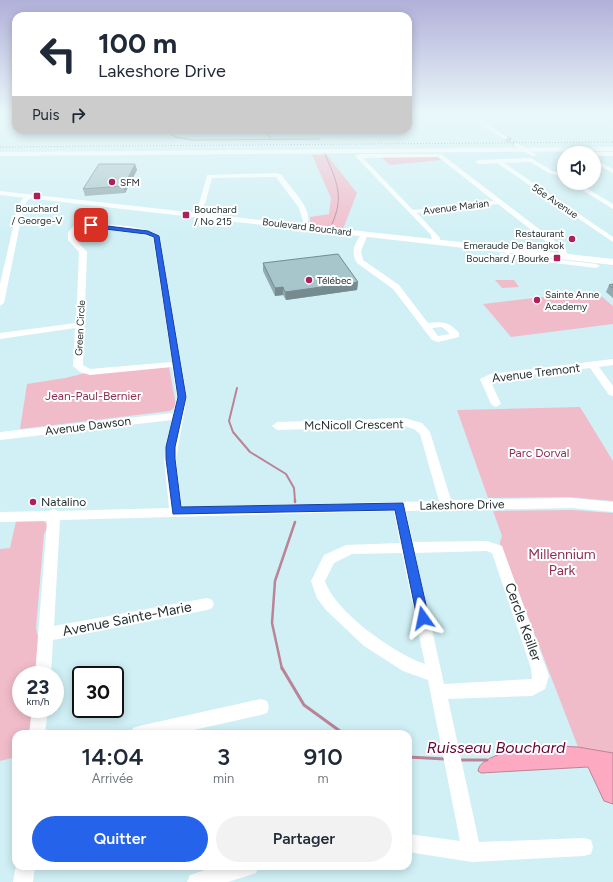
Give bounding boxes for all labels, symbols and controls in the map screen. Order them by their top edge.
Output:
text: 100 m [98,26,177,60]
icon: left [32,28,84,80]
text: Lakeshore Drive [98,60,226,82]
icon: right [67,104,89,126]
text: Puis [32,106,59,124]
map controls [557,146,601,190]
button: sound [557,146,601,190]
place label: SFM [120,176,140,189]
marker: SFM [107,177,117,187]
street label: 56e Avenue [529,181,581,222]
marker: Bouchard / George-V [32,191,42,201]
street label: Avenue Marian [422,196,490,217]
place label: Bouchard / George-V [11,202,63,227]
place label: Bouchard / No 215 [194,203,237,228]
pin [74,208,108,242]
marker: Bouchard / No 215 [181,210,191,220]
icon: arrive [80,214,102,236]
street label: Boulevard Bouchard [262,215,352,239]
place label: Restaurant Emeraude De Bangkok [463,227,564,252]
marker: Restaurant Emeraude De Bangkok [567,234,577,244]
place label: Bouchard / Bourke [466,252,550,265]
marker: Bouchard / Bourke [552,253,562,263]
place label: Télébec [317,274,352,287]
marker: Télébec [304,275,314,285]
place label: Sainte Anne Academy [545,288,600,313]
marker: Sainte Anne Academy [532,295,542,305]
street label: Green Circle [72,299,88,356]
street label: Avenue Tremont [491,361,581,385]
park label: Jean-Paul-Bernier [45,389,141,403]
street label: Avenue Dawson [44,414,132,438]
street label: McNicoll Crescent [304,417,404,433]
park label: Parc Dorval [509,446,569,460]
place label: Natalino [41,495,86,509]
marker: Natalino [28,497,38,507]
street label: Lakeshore Drive [419,497,505,513]
park label: Millennium Park [528,546,596,579]
street label: Cercle Keiller [501,581,545,664]
position arrow [402,597,444,639]
street label: Avenue Sainte-Marie [61,598,193,640]
speed limit sign: 30 [72,666,124,718]
text: 23 [27,675,49,699]
text: km/h [27,695,49,708]
water label: Ruisseau Bouchard [427,738,566,757]
text: 14:04 [81,742,144,771]
text: 3 [217,742,230,771]
text: 910 [303,742,343,771]
text: Arrivée [92,771,133,786]
text: min [213,771,234,786]
text: m [318,771,329,786]
button: Quitter [32,816,208,862]
button: Partager [216,816,392,862]

